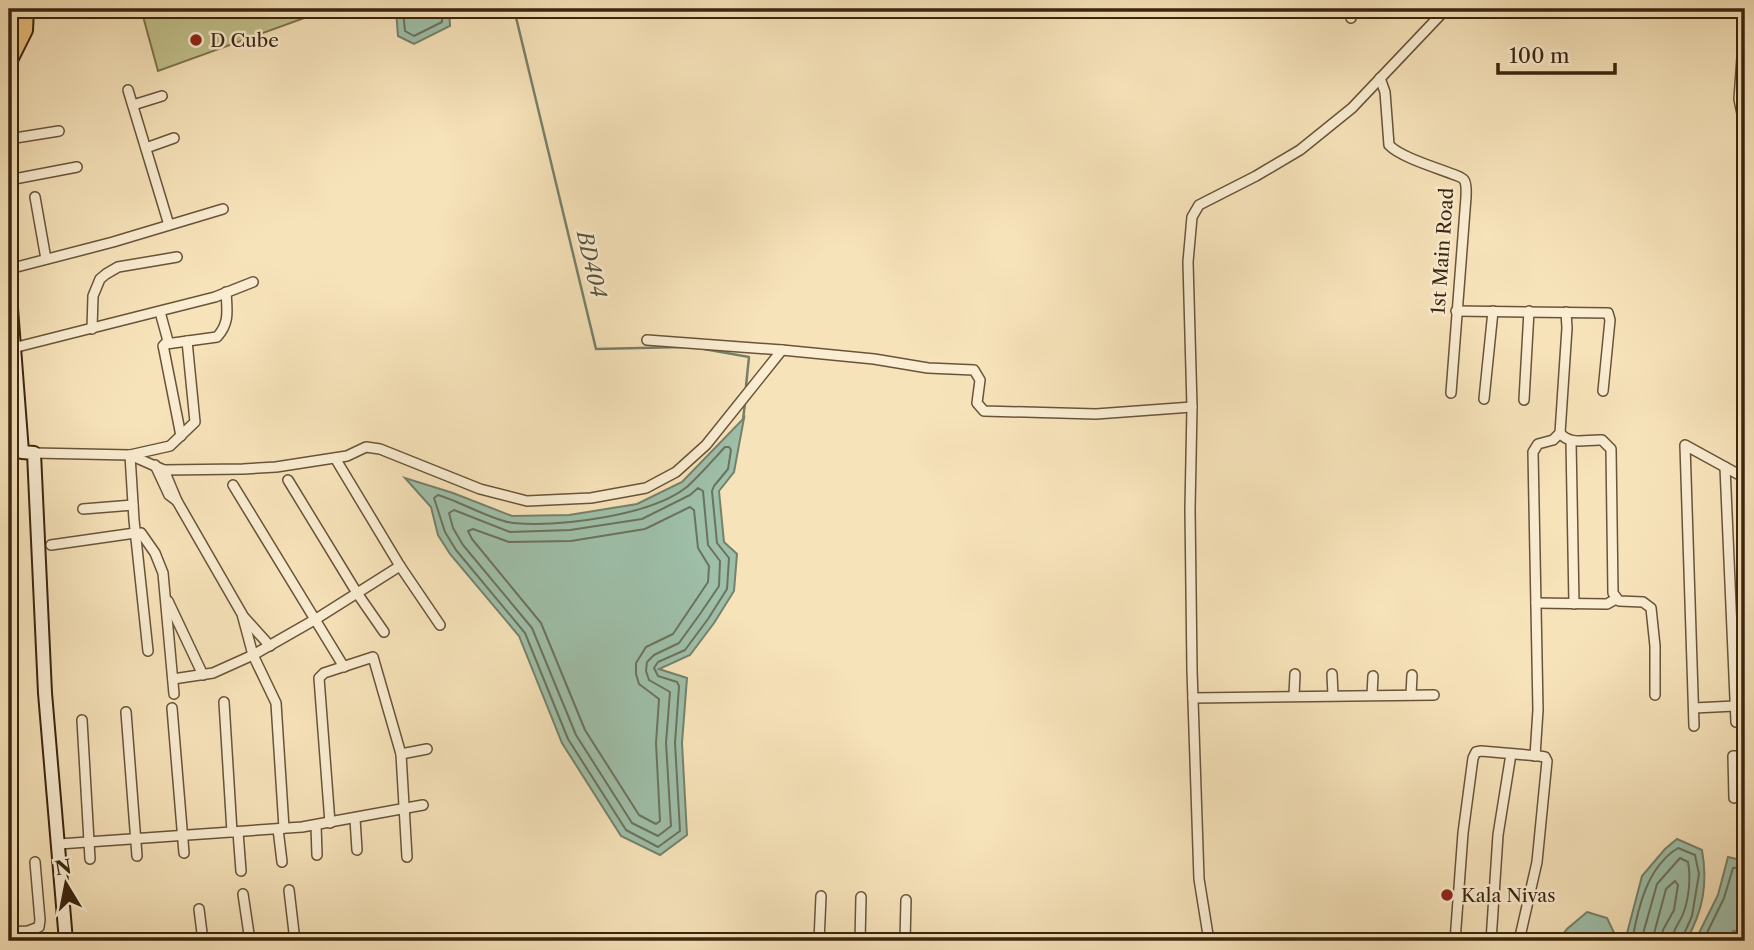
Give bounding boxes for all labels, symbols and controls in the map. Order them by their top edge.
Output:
place label: D Cube [210,29,279,52]
marker: D Cube [188,32,204,48]
scale bar [1498,32,1616,76]
text: 100 m [1509,43,1570,68]
street label: 1st Main Road [1427,187,1458,315]
water label: BD404 [571,226,612,301]
north arrow [32,848,102,918]
text: N [53,855,73,881]
place label: Kala Nivas [1461,884,1555,907]
marker: Kala Nivas [1439,887,1455,903]

